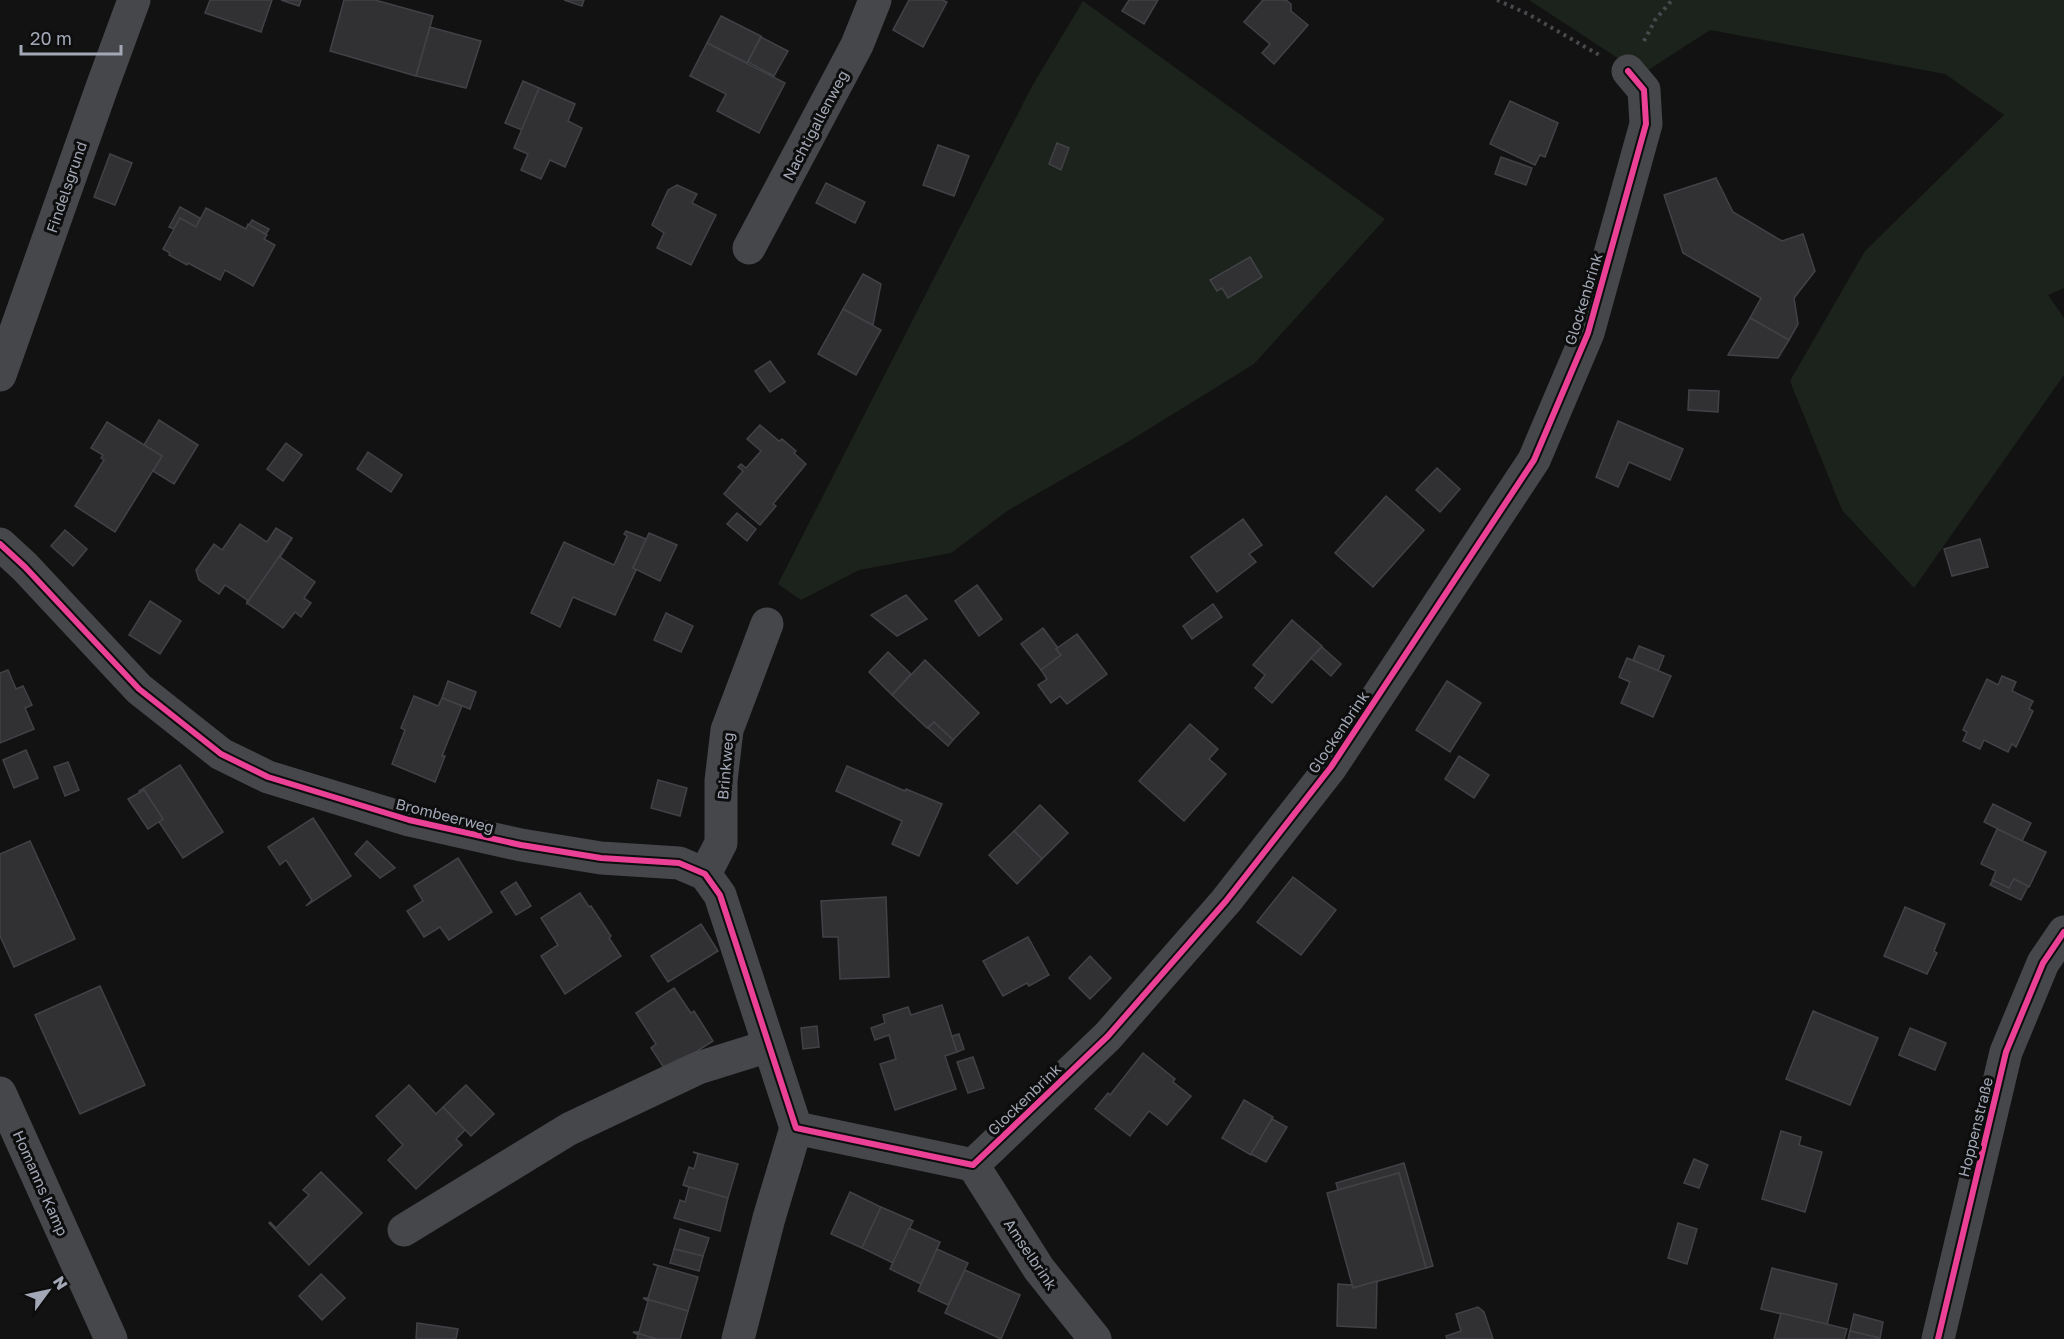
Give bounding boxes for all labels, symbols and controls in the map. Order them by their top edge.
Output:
scale bar [21,18,122,56]
text: 20 m [30,27,72,49]
street label: Nachtigallenweg [778,67,852,183]
street label: Findelsgrund [42,139,90,235]
street label: Glockenbrink [1560,250,1606,347]
street label: Glockenbrink [1304,687,1372,777]
street label: Brinkweg [713,731,737,801]
street label: Brombeerweg [394,794,496,836]
street label: Glockenbrink [983,1059,1065,1139]
street label: Hoppenstraße [1954,1075,1996,1179]
street label: Homanns Kamp [10,1128,72,1238]
street label: Amselbrink [1001,1215,1062,1293]
north arrow [18,1261,78,1321]
text: N [49,1272,72,1293]

